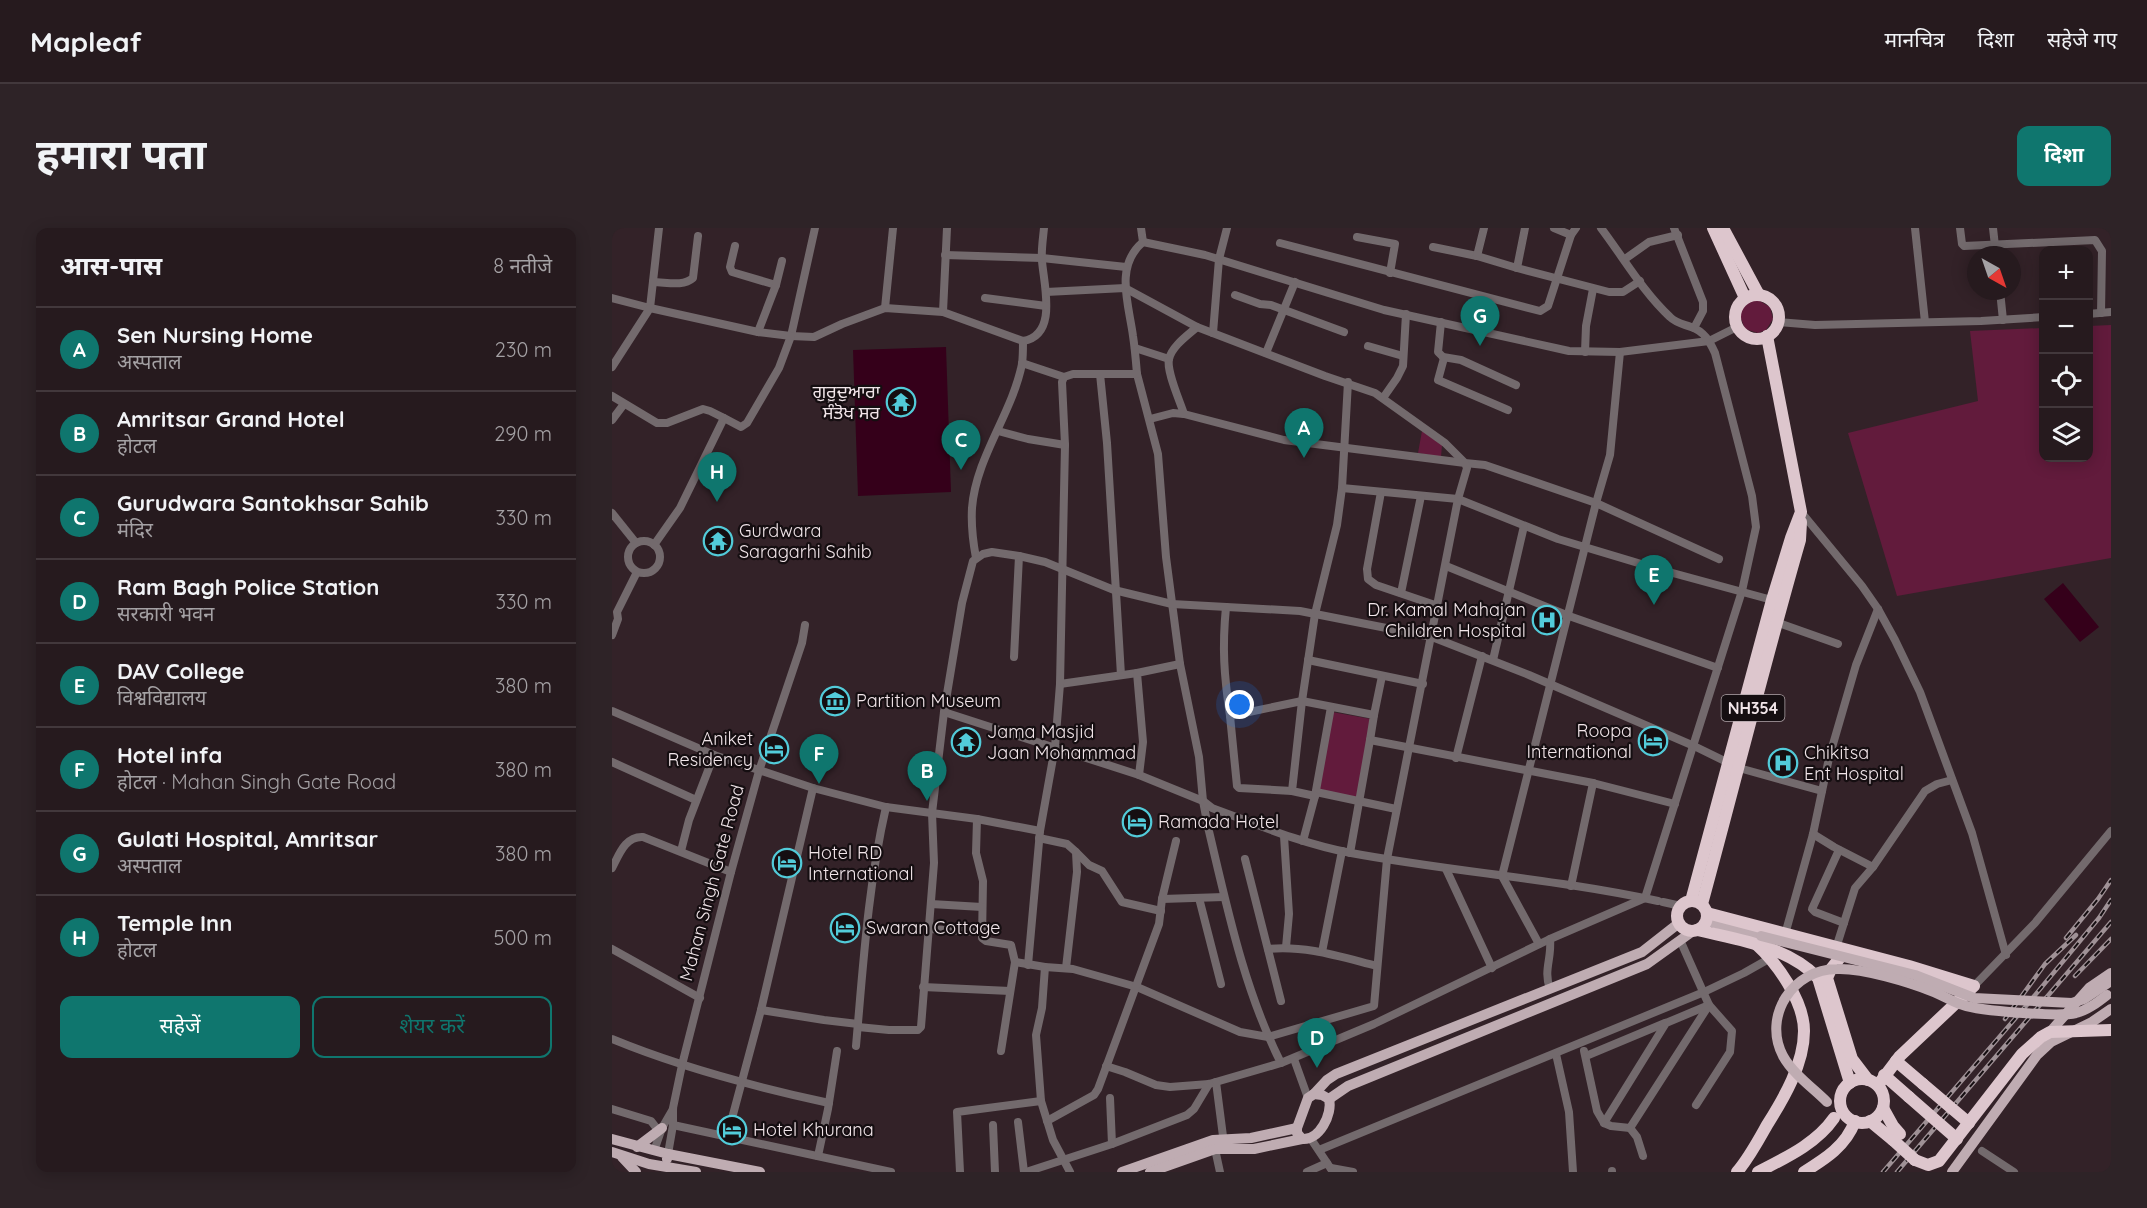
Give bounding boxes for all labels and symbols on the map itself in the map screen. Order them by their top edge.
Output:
north arrow [1967,246,2021,300]
pin: G [1460,296,1500,346]
place label: ਗੁਰੂਦੁਆਰਾ ਸੰਤੋਖ ਸਰ [812,380,881,424]
temple icon: ਗੁਰੂਦੁਆਰਾ ਸੰਤੋਖ ਸਰ [885,386,917,418]
pin: A [1284,408,1324,458]
pin: C [942,420,980,470]
pin: H [698,452,736,502]
place label: Gurdwara Saragarhi Sahib [739,519,872,563]
temple icon: Gurdwara Saragarhi Sahib [702,525,734,557]
pin: E [1634,556,1674,605]
place label: Dr. Kamal Mahajan Children Hospital [1367,598,1526,642]
hospital icon: Dr. Kamal Mahajan Children Hospital [1531,604,1563,636]
museum icon: Partition Museum [819,685,851,717]
place label: Partition Museum [856,689,1001,712]
your location [1225,690,1254,719]
road number: NH354 [1722,695,1784,721]
place label: Roopa International [1526,719,1632,763]
place label: Jama Masjid Jaan Mohammad [987,720,1136,764]
hotel icon: Roopa International [1637,725,1669,757]
temple icon: Jama Masjid Jaan Mohammad [950,726,982,758]
place label: Aniket Residency [668,727,753,771]
hotel icon: Aniket Residency [758,733,790,765]
pin: F [800,734,838,784]
place label: Chikitsa Ent Hospital [1804,741,1904,785]
hospital icon: Chikitsa Ent Hospital [1767,747,1799,779]
pin: B [908,752,946,801]
street label: Mahan Singh Gate Road [674,782,749,984]
hotel icon: Ramada Hotel [1121,806,1153,838]
place label: Ramada Hotel [1158,810,1279,833]
place label: Hotel RD International [808,841,914,885]
hotel icon: Hotel RD International [771,847,803,879]
hotel icon: Swaran Cottage [829,912,861,944]
place label: Swaran Cottage [866,916,1000,939]
pin: D [1298,1018,1336,1068]
hotel icon: Hotel Khurana [716,1114,748,1146]
place label: Hotel Khurana [753,1118,874,1141]

